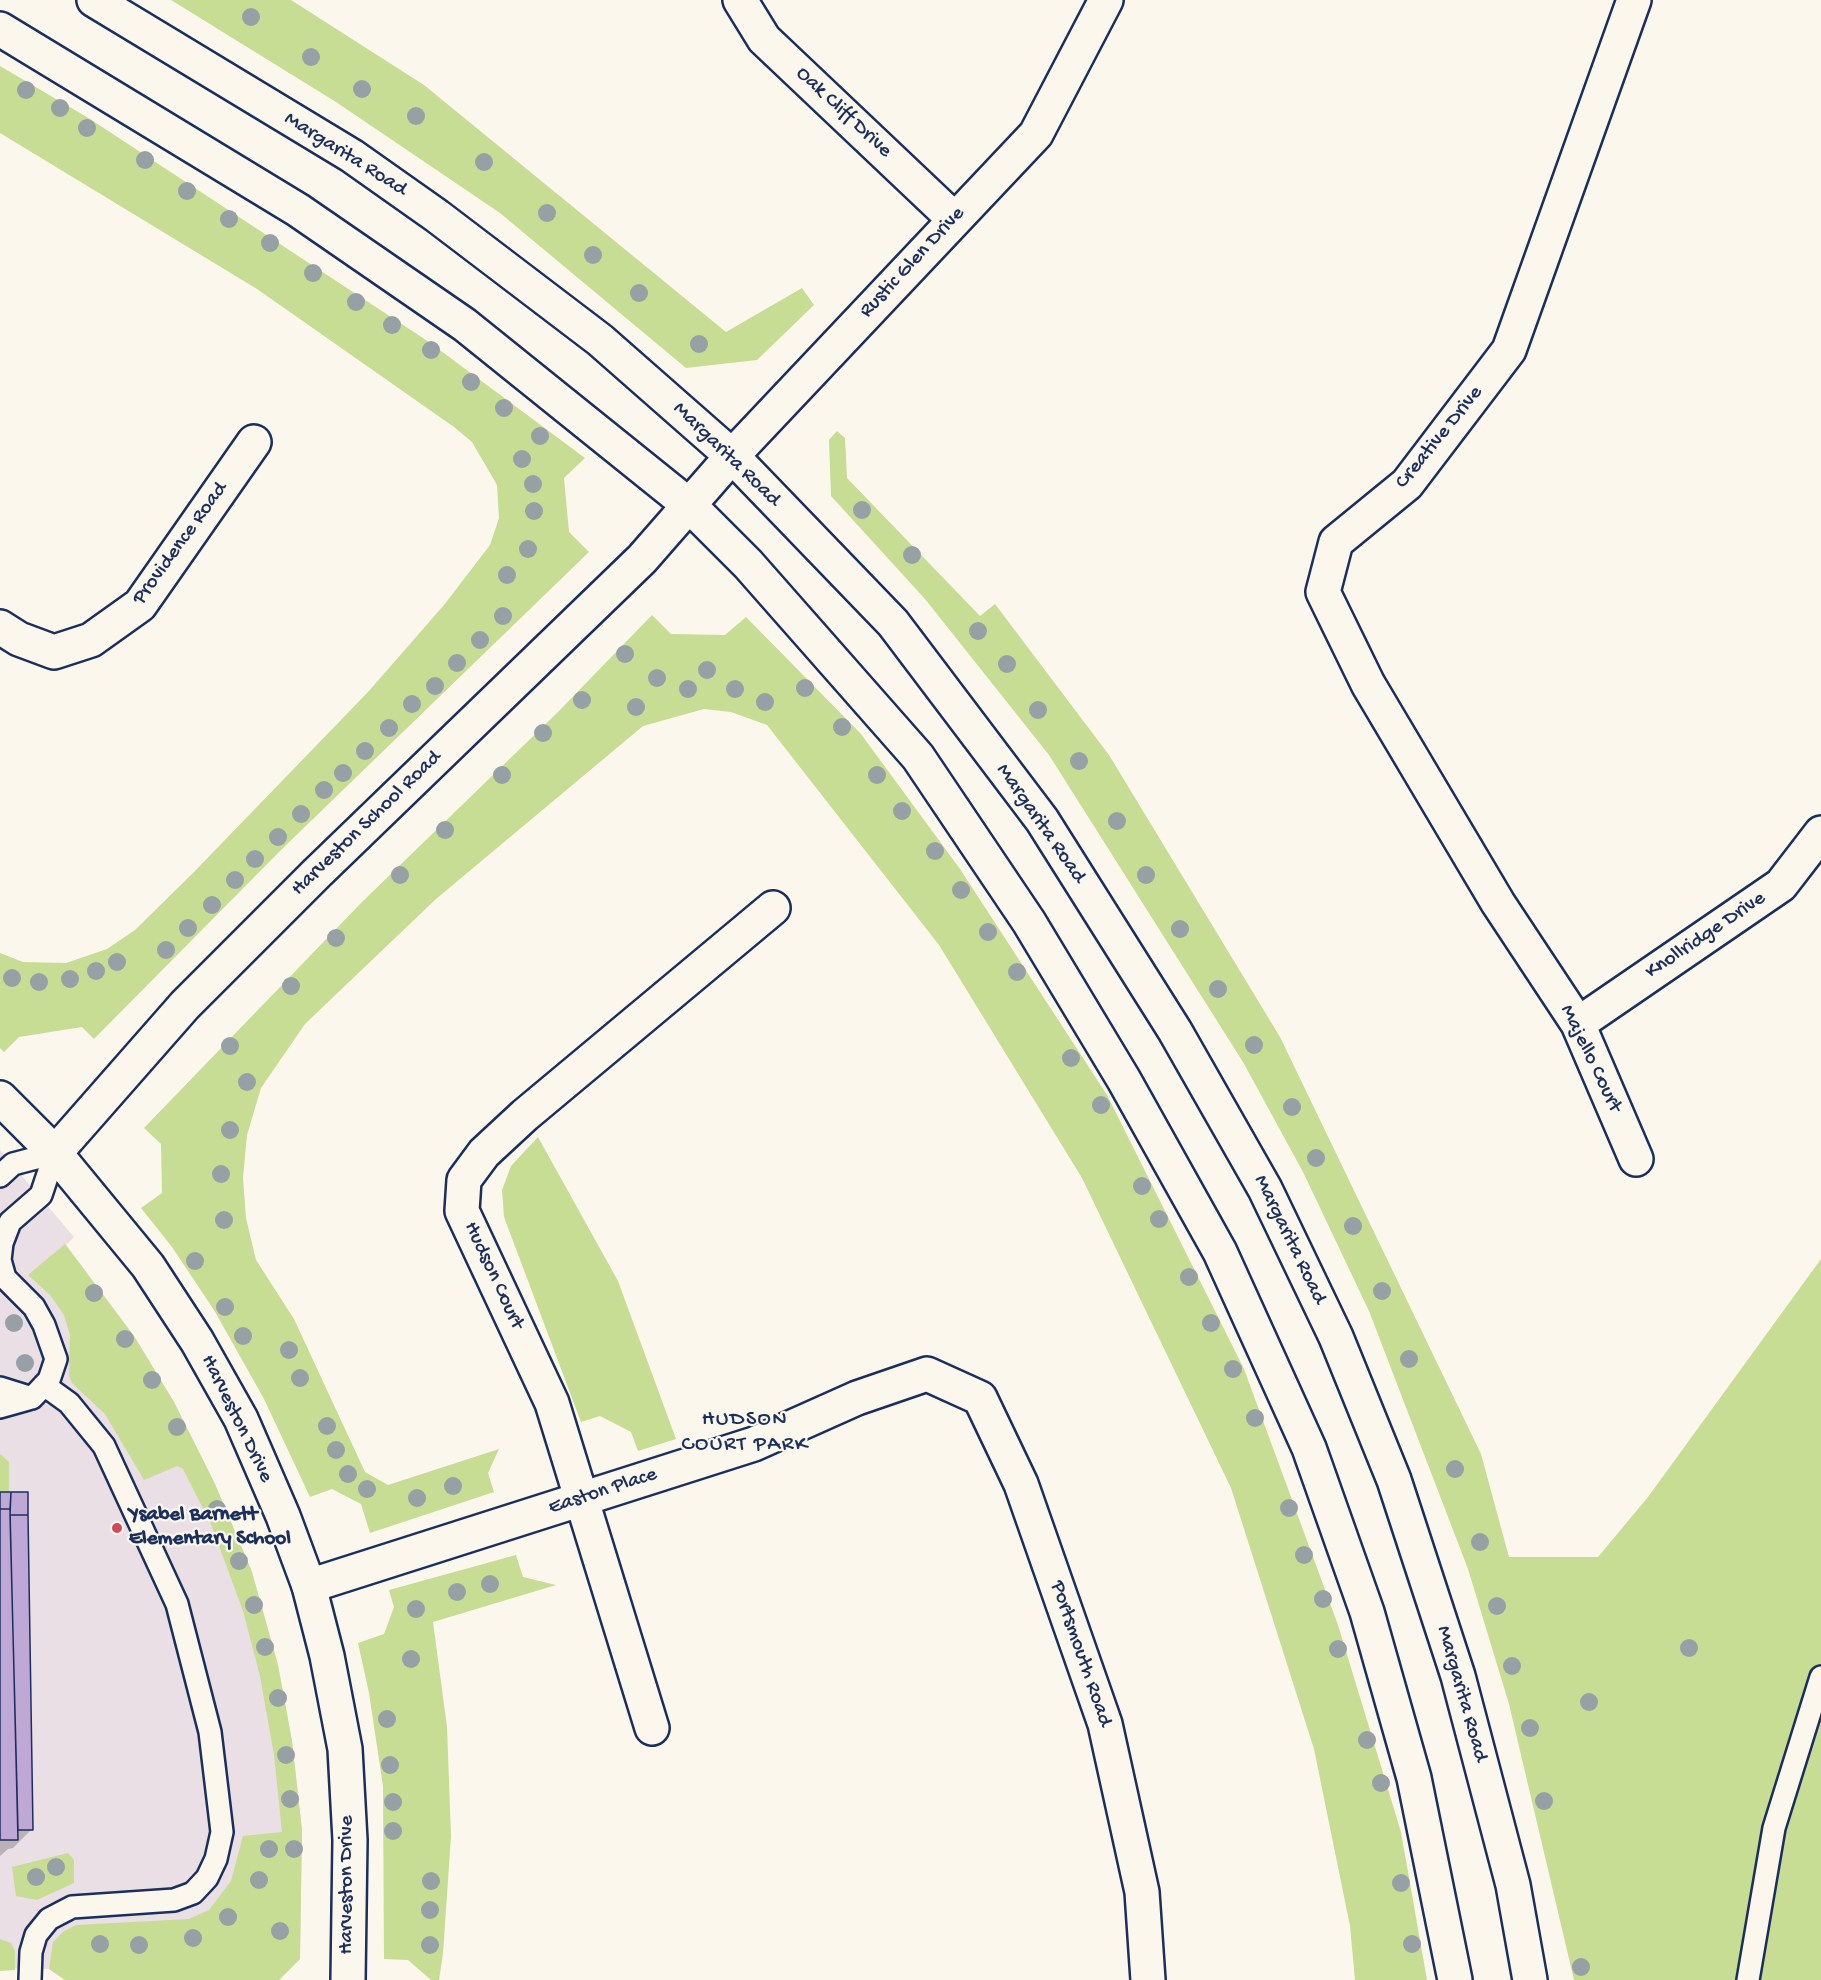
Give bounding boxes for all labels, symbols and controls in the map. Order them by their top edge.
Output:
street label: Oak Cliff Drive [790,62,896,164]
street label: Margarita Road [279,107,411,203]
street label: Rustic Glen Drive [855,202,971,324]
street label: Creative Drive [1391,381,1489,495]
street label: Margarita Road [667,397,785,513]
street label: Providence Road [128,478,234,610]
street label: Harveston School Road [287,746,447,902]
street label: Margarita Road [989,759,1091,889]
street label: Knollridge Drive [1641,887,1771,985]
street label: Majello Court [1553,1001,1627,1117]
street label: Margarita Road [1247,1171,1331,1309]
street label: Hudson Court [457,1218,529,1334]
street label: Harveston Drive [194,1351,278,1487]
district label: HUDSON COURT PARK [682,1408,808,1460]
street label: Easton Place [545,1463,661,1521]
place label: Ysabel Barnett Elementary School [129,1503,291,1553]
marker: Ysabel Barnett Elementary School [110,1521,124,1535]
street label: Portsmouth Road [1043,1578,1117,1730]
street label: Margarita Road [1430,1623,1492,1765]
street label: Harveston Drive [335,1815,361,1955]

